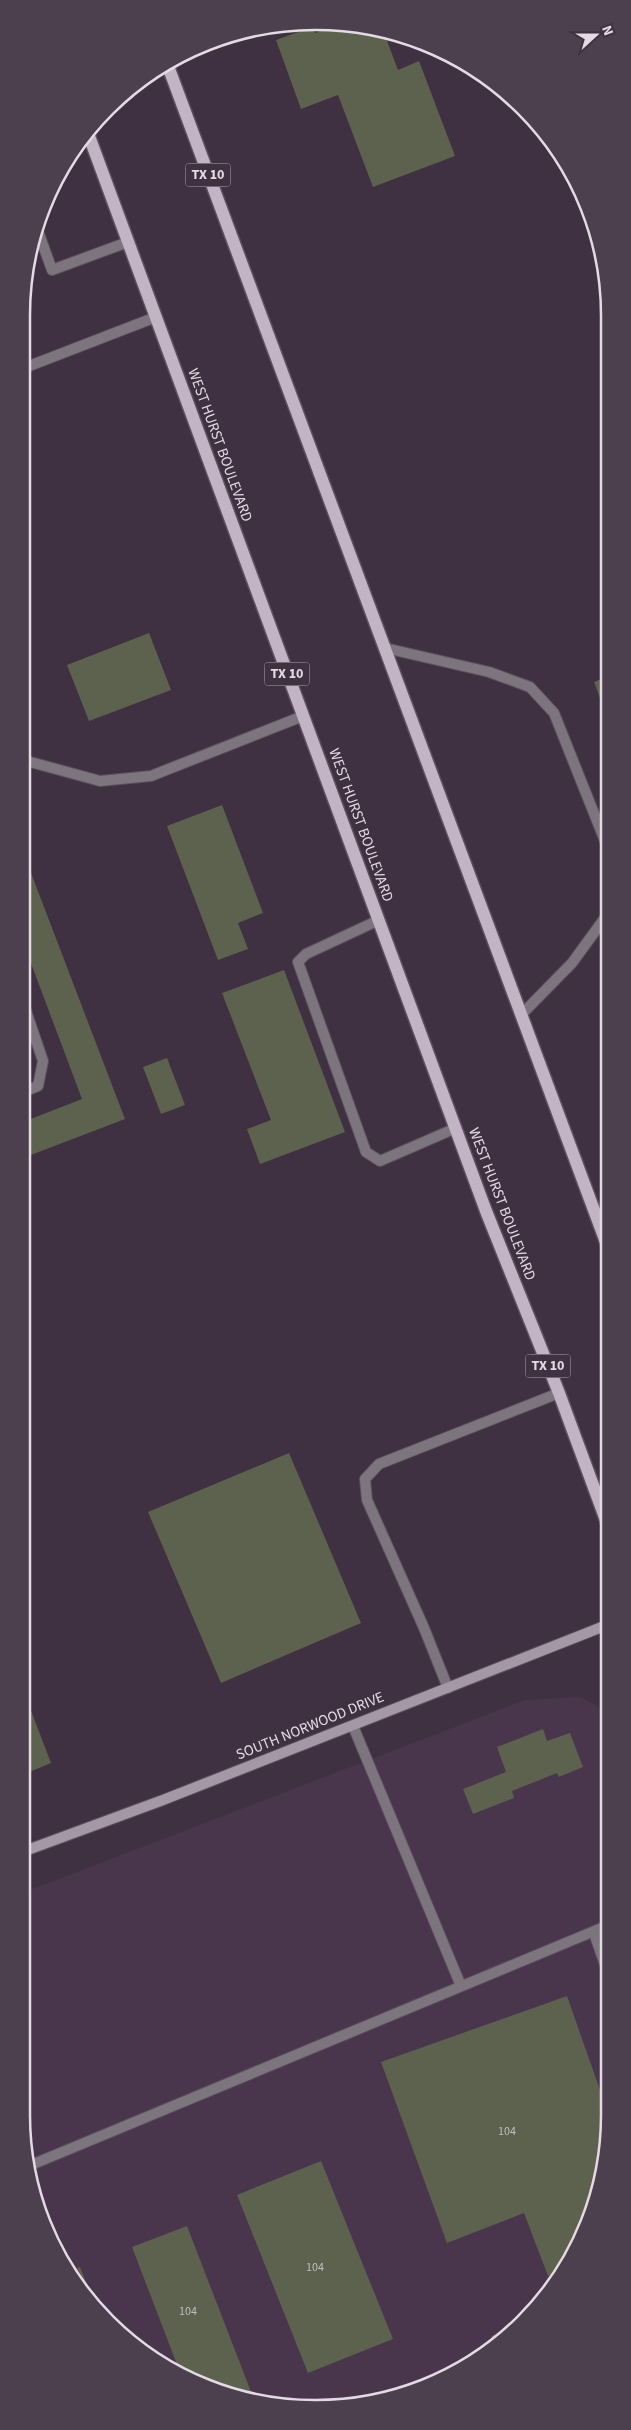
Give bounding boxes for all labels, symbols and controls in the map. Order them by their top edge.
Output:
north arrow [571,10,621,60]
text: N [596,23,618,39]
road number: TX 10 [186,164,230,186]
street label: WEST HURST BOULEVARD [182,365,258,525]
road number: TX 10 [264,662,310,686]
street label: WEST HURST BOULEVARD [323,745,399,905]
street label: WEST HURST BOULEVARD [463,1125,541,1283]
road number: TX 10 [526,1354,570,1378]
street label: SOUTH NORWOOD DRIVE [233,1687,387,1765]
house number: 104 [498,2123,516,2140]
house number: 104 [306,2259,324,2276]
house number: 104 [179,2303,197,2320]

